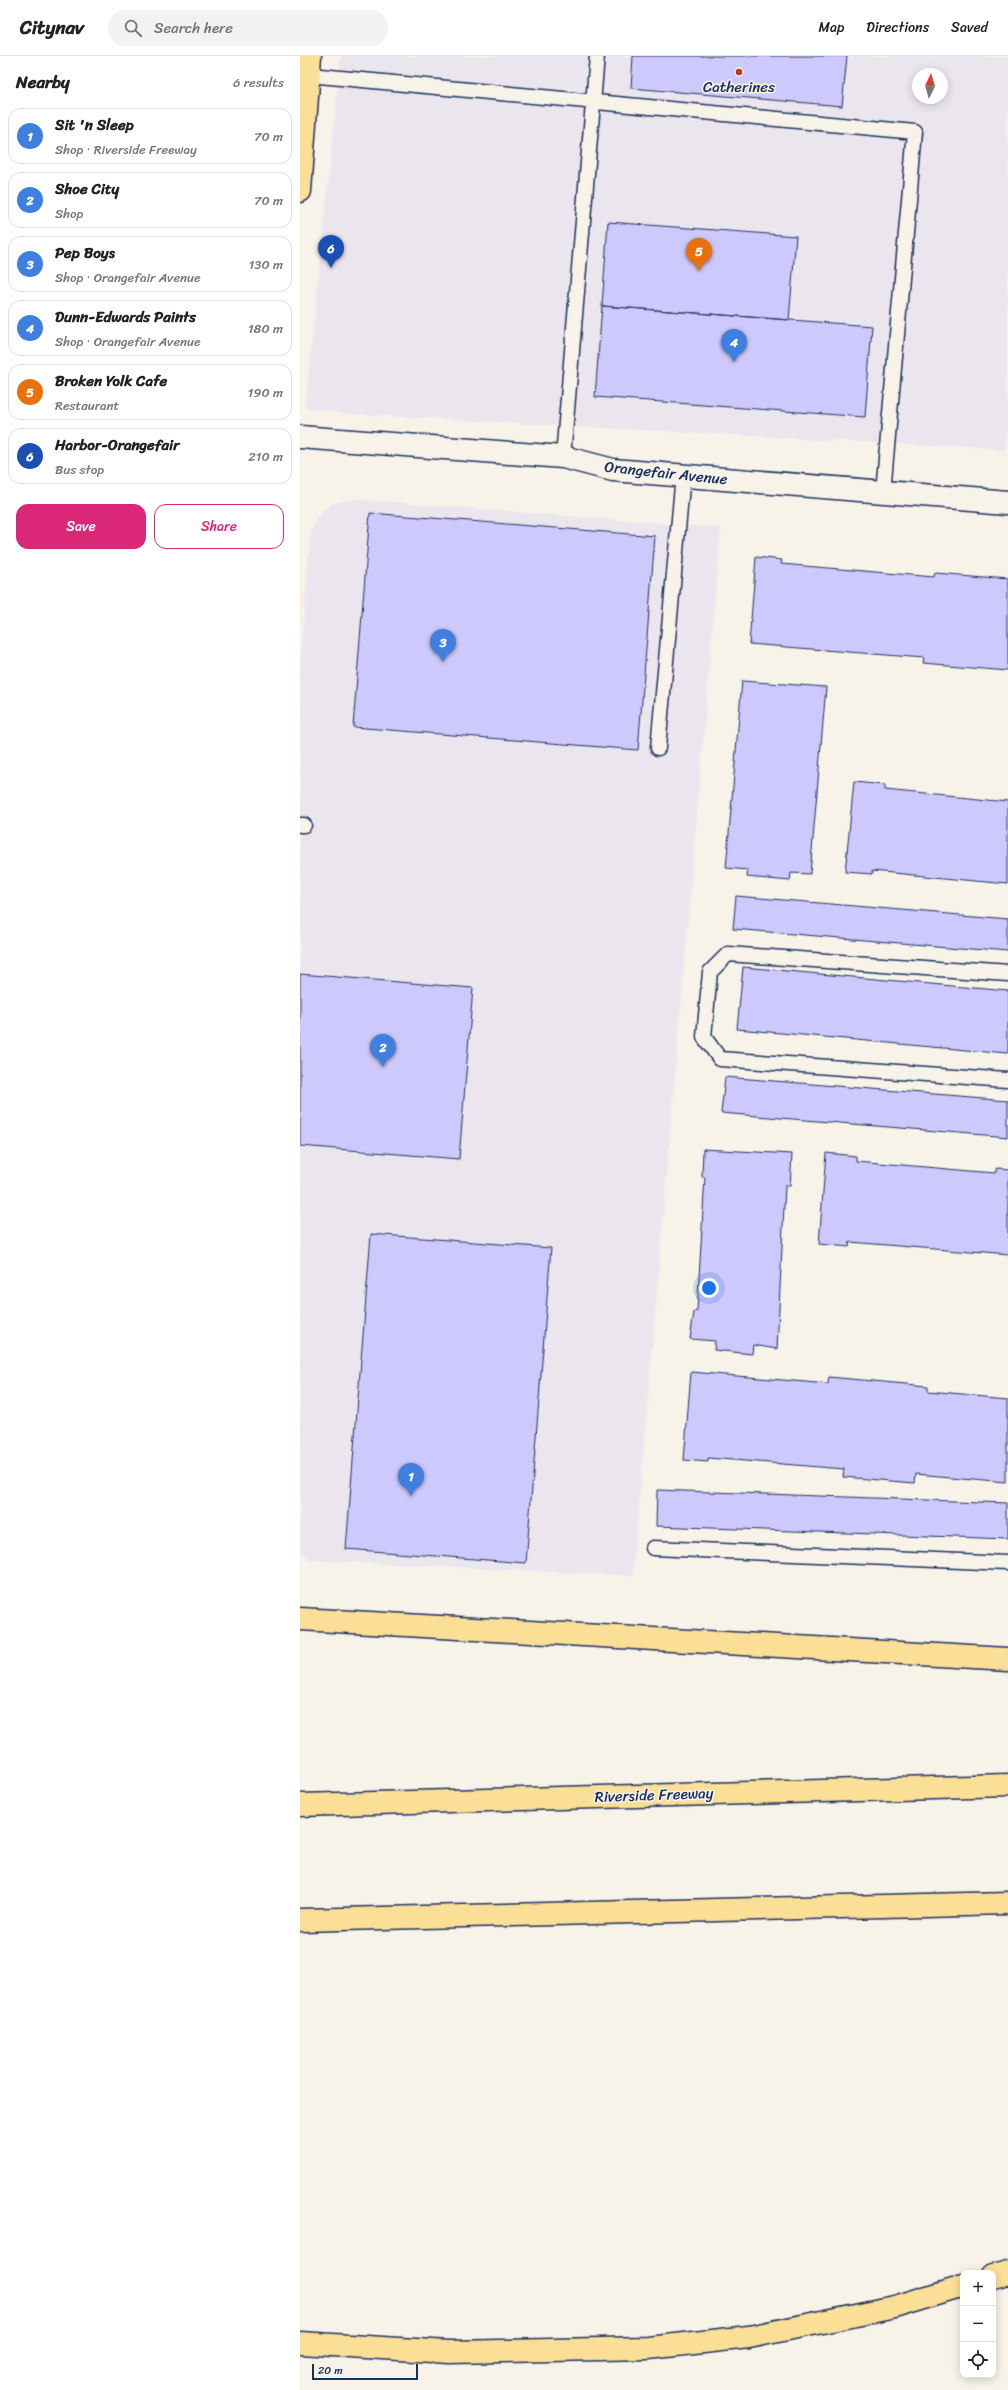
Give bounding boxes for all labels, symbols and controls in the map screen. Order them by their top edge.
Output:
search box [108,10,388,46]
text: Citynav [20,11,84,44]
text: Search here [154,15,233,41]
text: Map [818,15,844,40]
text: Directions [866,15,929,40]
text: Saved [951,15,988,40]
icon: search [122,17,144,39]
text: Nearby [16,67,70,97]
marker: Catherines [734,67,744,77]
north arrow [912,68,948,104]
text: 6 results [233,71,284,94]
place label: Catherines [703,74,775,100]
text: Sit 'n Sleep [55,112,134,138]
text: 1 [27,125,33,148]
text: 70 m [254,125,283,148]
text: Shop · Riverside Freeway [55,138,197,161]
text: Shoe City [55,176,119,202]
text: 2 [26,189,34,212]
text: 70 m [254,189,283,212]
text: Shop [55,202,83,225]
pin: 6 [318,235,344,268]
pin: 5 [686,238,712,271]
text: Pep Boys [55,240,115,266]
text: 3 [26,253,34,276]
text: 130 m [249,253,283,276]
text: Shop · Orangefair Avenue [55,266,201,289]
text: Dunn-Edwards Paints [55,304,196,330]
text: 4 [26,317,34,340]
text: 180 m [248,317,283,340]
pin: 4 [721,329,747,362]
text: Shop · Orangefair Avenue [55,330,201,353]
text: Broken Yolk Cafe [55,368,167,394]
text: 5 [26,381,34,404]
text: 190 m [248,381,283,404]
text: Restaurant [55,394,119,417]
text: Harbor-Orangefair [55,432,179,458]
text: 6 [26,445,34,468]
text: 210 m [248,445,283,468]
street label: Orangefair Avenue [603,454,729,492]
text: Bus stop [55,458,104,481]
button: Save [16,504,146,549]
button: Share [154,504,284,549]
pin: 3 [430,629,456,662]
pin: 2 [370,1034,396,1067]
your location [699,1278,719,1298]
pin: 1 [398,1463,424,1496]
street label: Riverside Freeway [594,1780,714,1810]
map controls [960,2270,996,2378]
button: + [960,2270,996,2306]
button: − [960,2306,996,2342]
button: locate [960,2342,996,2378]
text: 20 m [318,2361,343,2380]
scale bar [312,2362,418,2381]

